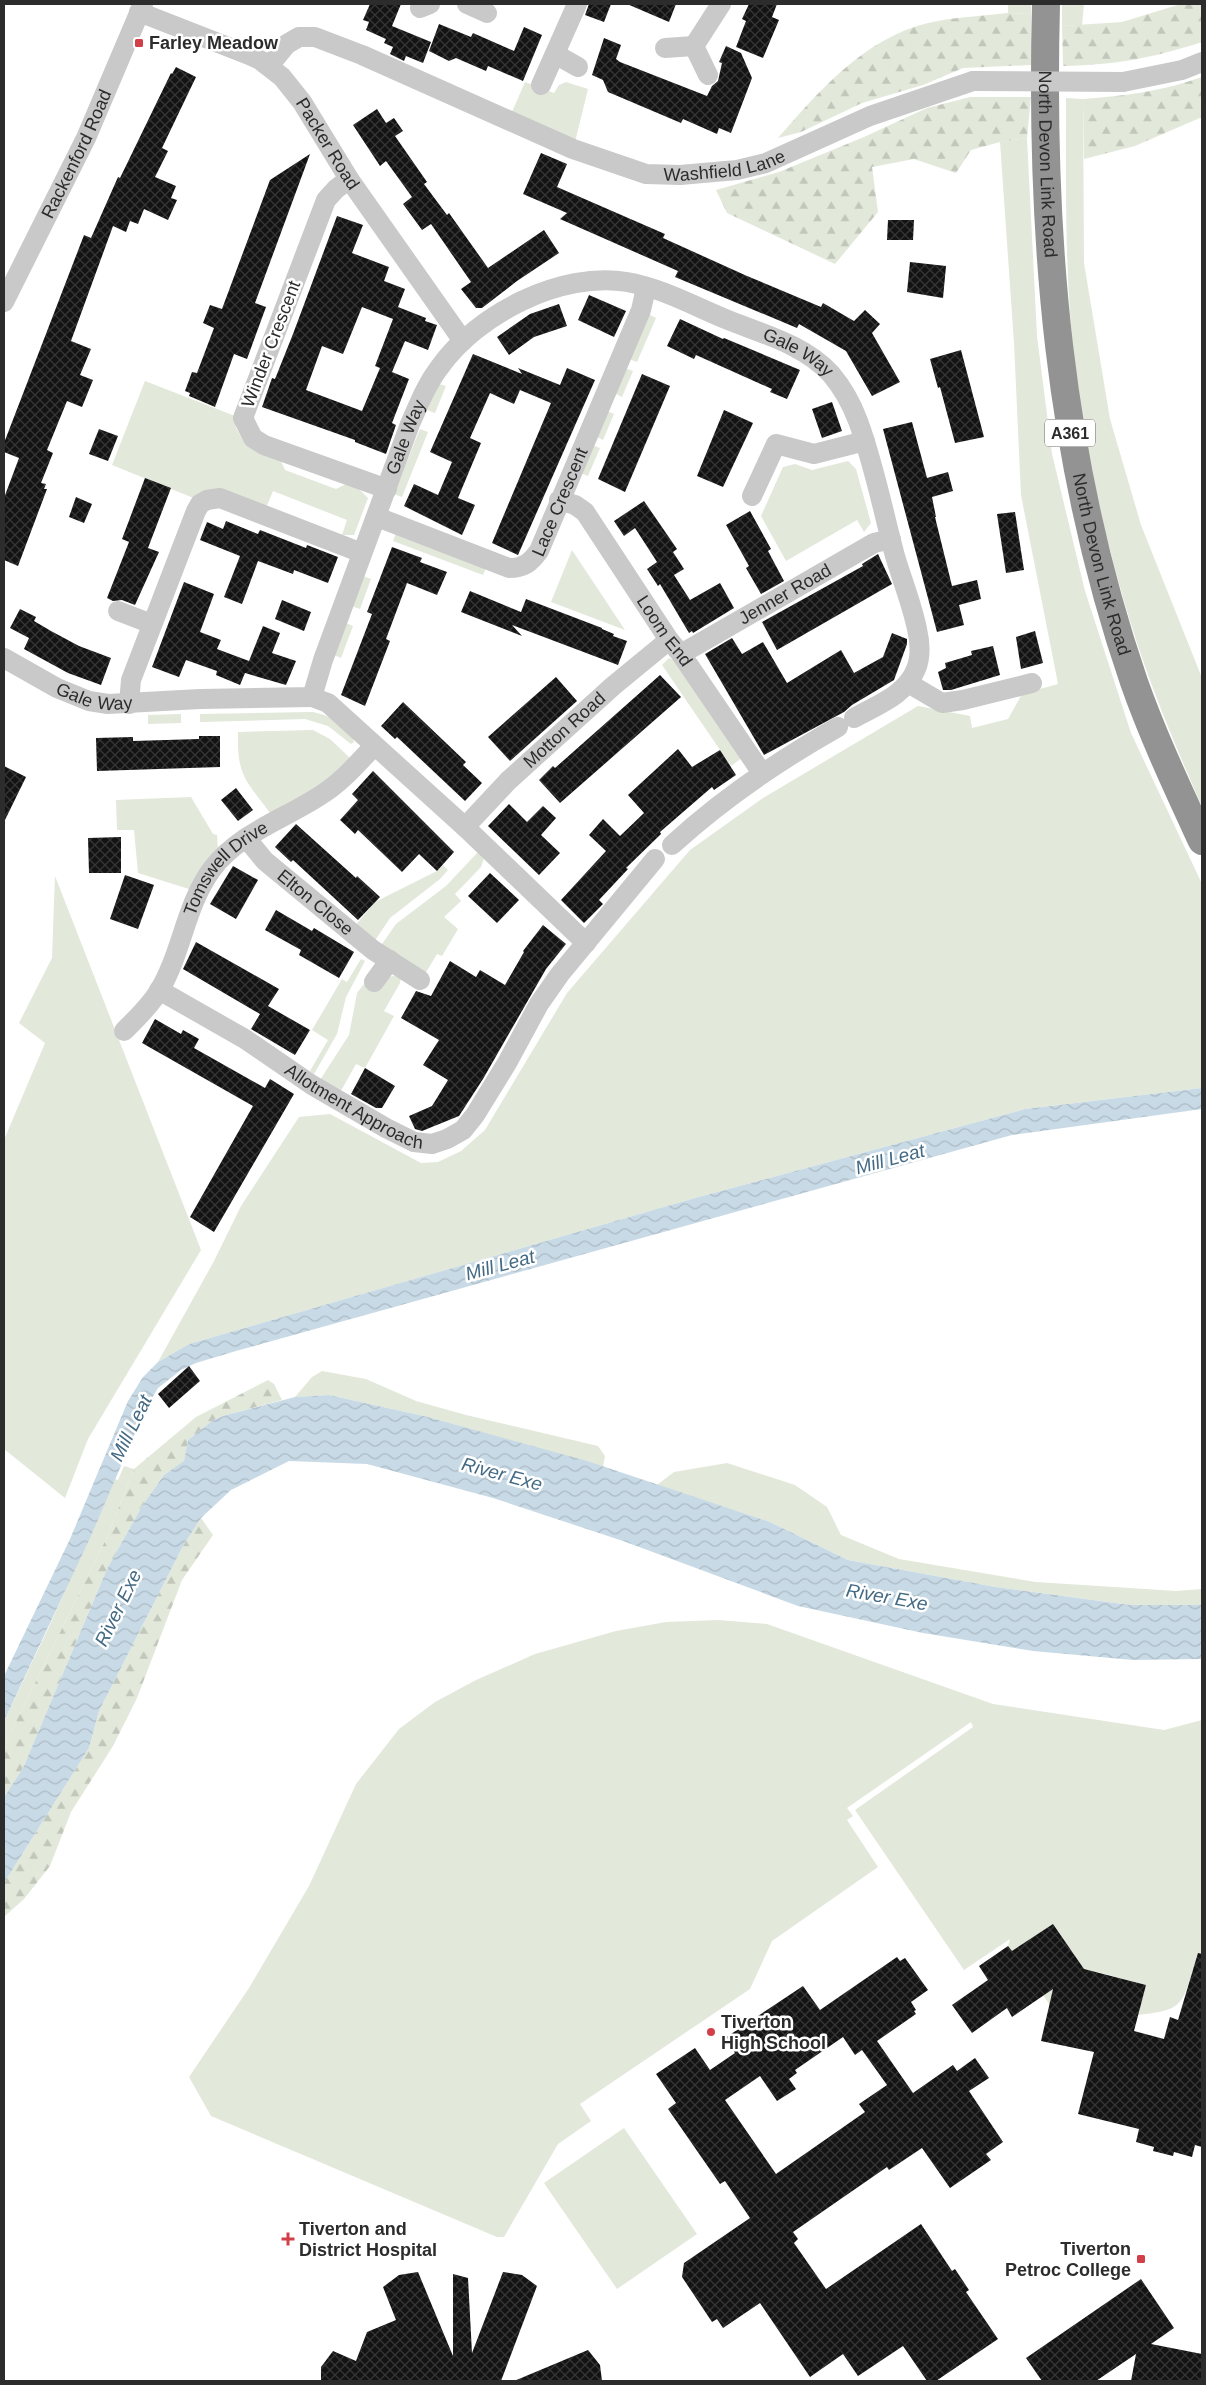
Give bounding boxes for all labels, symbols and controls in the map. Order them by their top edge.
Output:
place label: Farley Meadow [149,33,279,53]
marker: Farley Meadow [133,37,145,49]
street label: North Devon Link Road [1035,70,1061,258]
street label: Rackenford Road [38,86,115,222]
street label: Packer Road [292,94,363,194]
street label: Washfield Lane [663,146,788,185]
street label: Winder Crescent [238,278,304,410]
street label: Gale Way [760,324,838,380]
street label: Gale Way [382,397,429,477]
road number: A361 [1045,419,1095,446]
street label: Lace Crescent [528,445,592,559]
street label: North Devon Link Road [1069,471,1134,658]
street label: Jenner Road [735,560,835,629]
street label: Loom End [633,592,696,670]
street label: Gale Way [53,679,133,715]
street label: Motton Road [519,688,609,772]
street label: Tomswell Drive [180,817,271,918]
street label: Elton Close [273,865,357,939]
street label: Allotment Approach [281,1060,424,1153]
water label: Mill Leat [853,1140,928,1178]
water label: Mill Leat [463,1246,538,1284]
water label: Mill Leat [106,1391,156,1464]
water label: River Exe [460,1453,544,1495]
water label: River Exe [91,1566,145,1650]
water label: River Exe [845,1580,929,1614]
place label: Tiverton High School [721,2012,826,2053]
marker: Tiverton High School [705,2026,717,2038]
place label: Tiverton and District Hospital [299,2219,437,2260]
marker: Tiverton and District Hospital [281,2232,295,2246]
place label: Tiverton Petroc College [1005,2239,1131,2280]
marker: Tiverton Petroc College [1135,2253,1147,2265]

